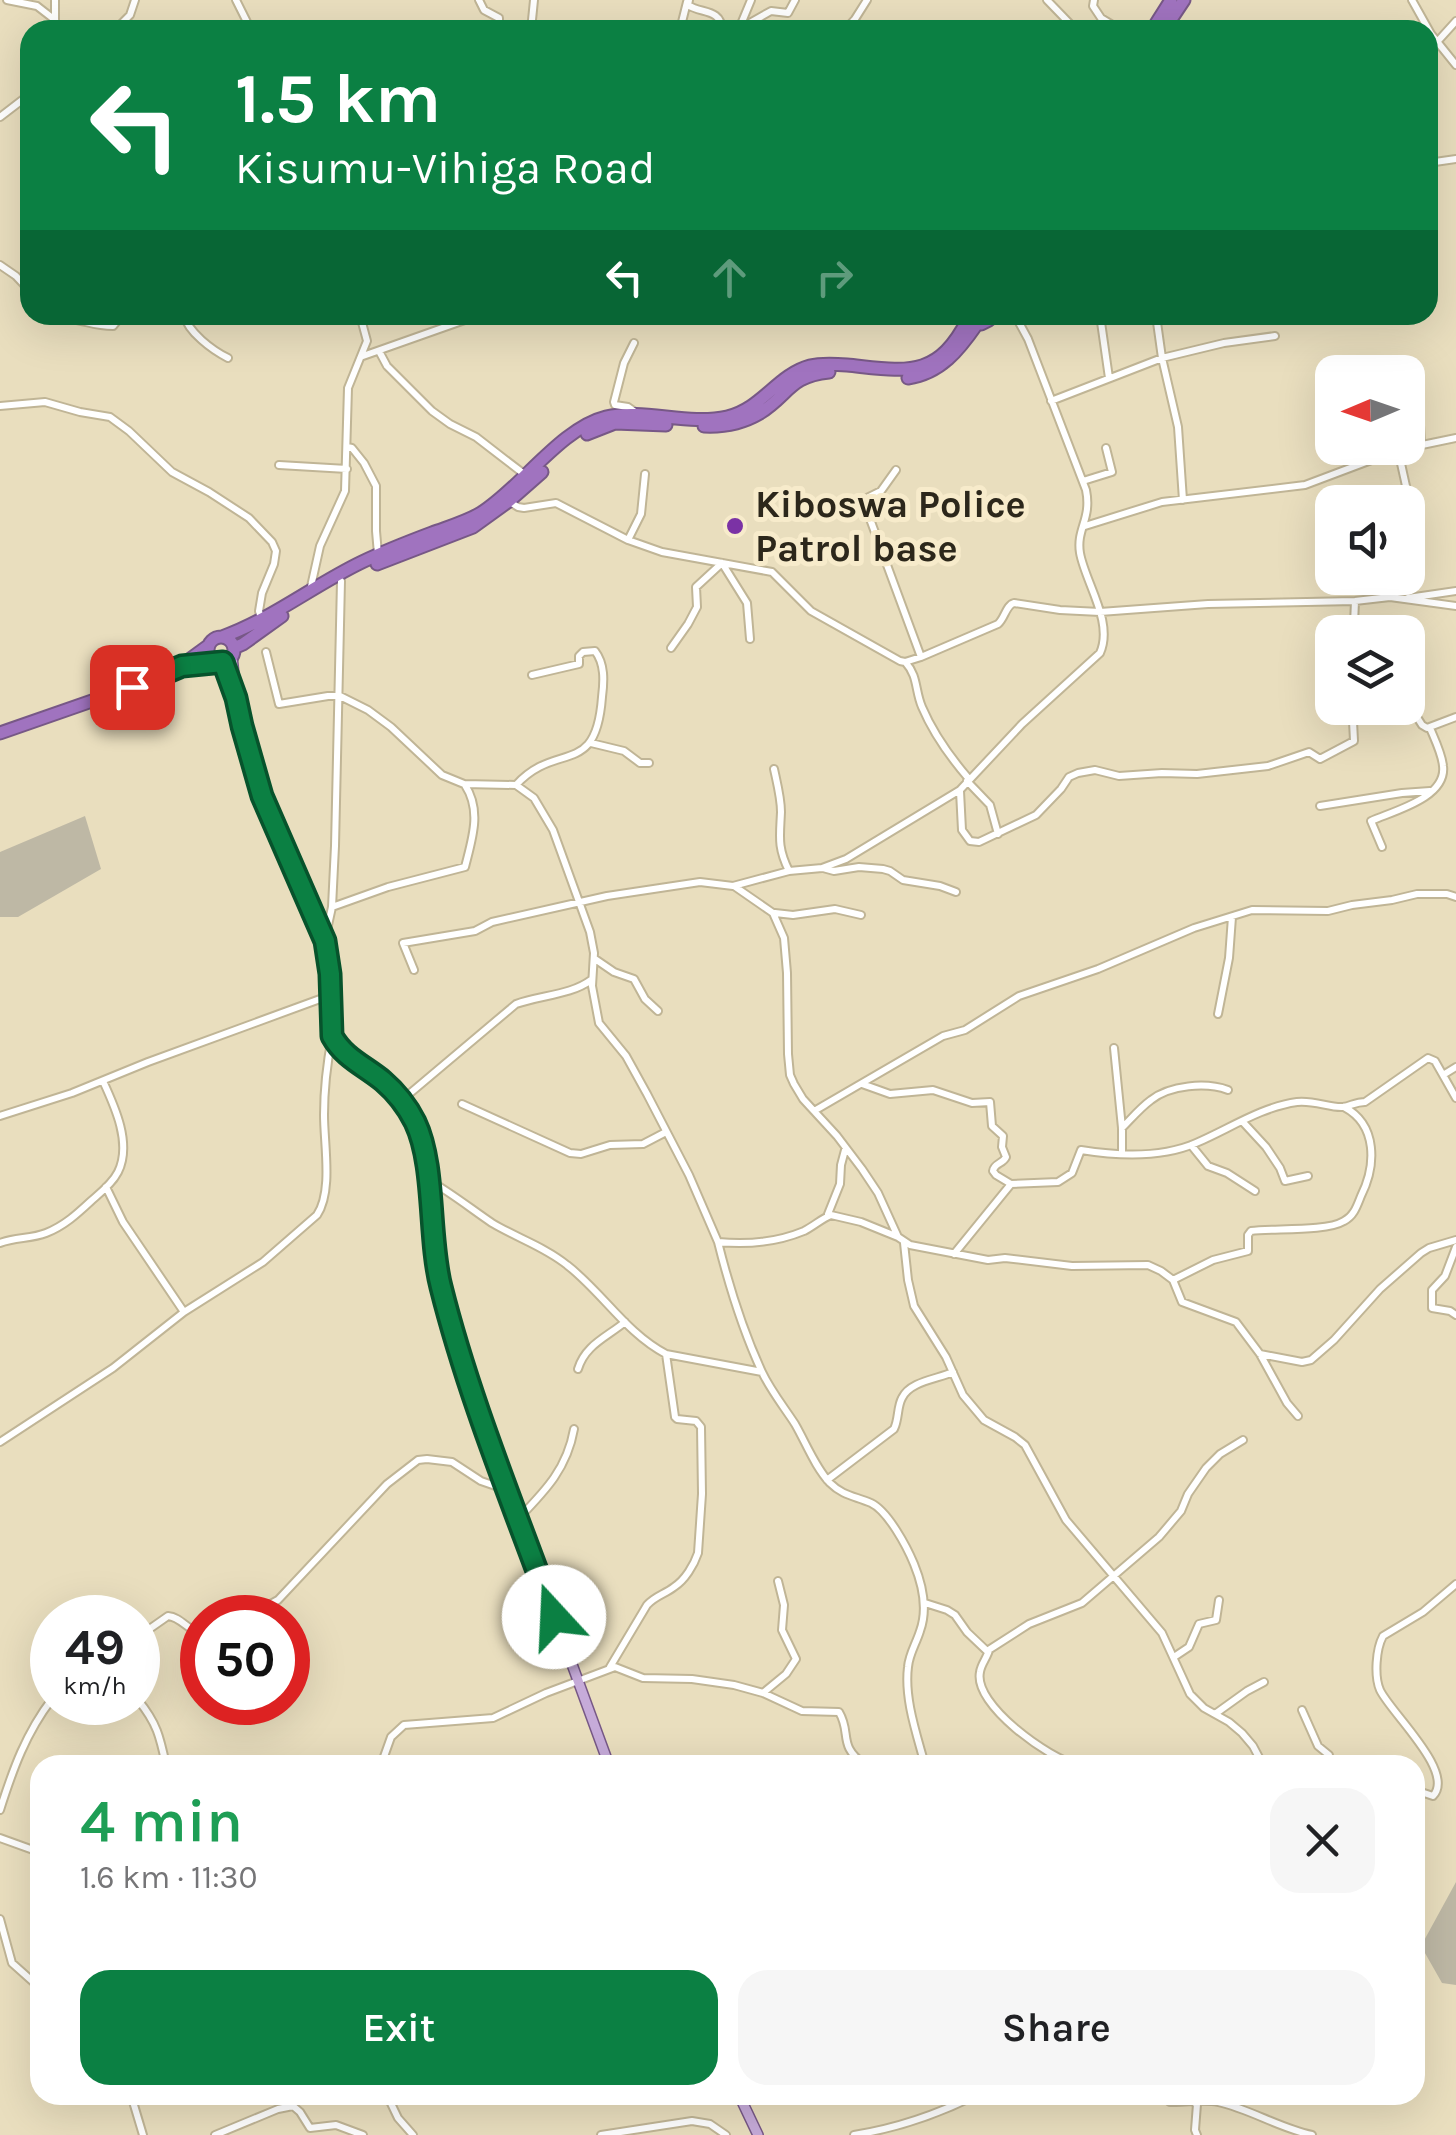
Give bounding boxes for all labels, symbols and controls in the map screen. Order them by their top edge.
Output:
text: 1.5 km [235,58,441,140]
icon: left [70,60,200,190]
text: Kisumu-Vihiga Road [235,142,655,194]
icon: left [597,250,652,305]
icon: ahead [702,250,757,305]
icon: right [807,250,862,305]
north arrow [1315,355,1425,465]
map controls [1315,355,1425,725]
place label: Kiboswa Police Patrol base [755,482,1026,571]
button: sound [1315,485,1425,595]
marker: Kiboswa Police Patrol base [724,515,746,537]
button: layers [1315,615,1425,725]
pin [90,645,175,730]
icon: arrive [105,660,160,715]
position arrow [502,1565,606,1669]
speed limit sign: 50 [180,1595,310,1725]
text: 49 [65,1618,125,1677]
text: km/h [63,1671,127,1700]
text: 4 min [80,1786,243,1856]
button: close [1270,1788,1375,1893]
text: 1.6 km · 11:30 [80,1859,258,1896]
button: Exit [80,1970,718,2085]
button: Share [738,1970,1375,2085]

